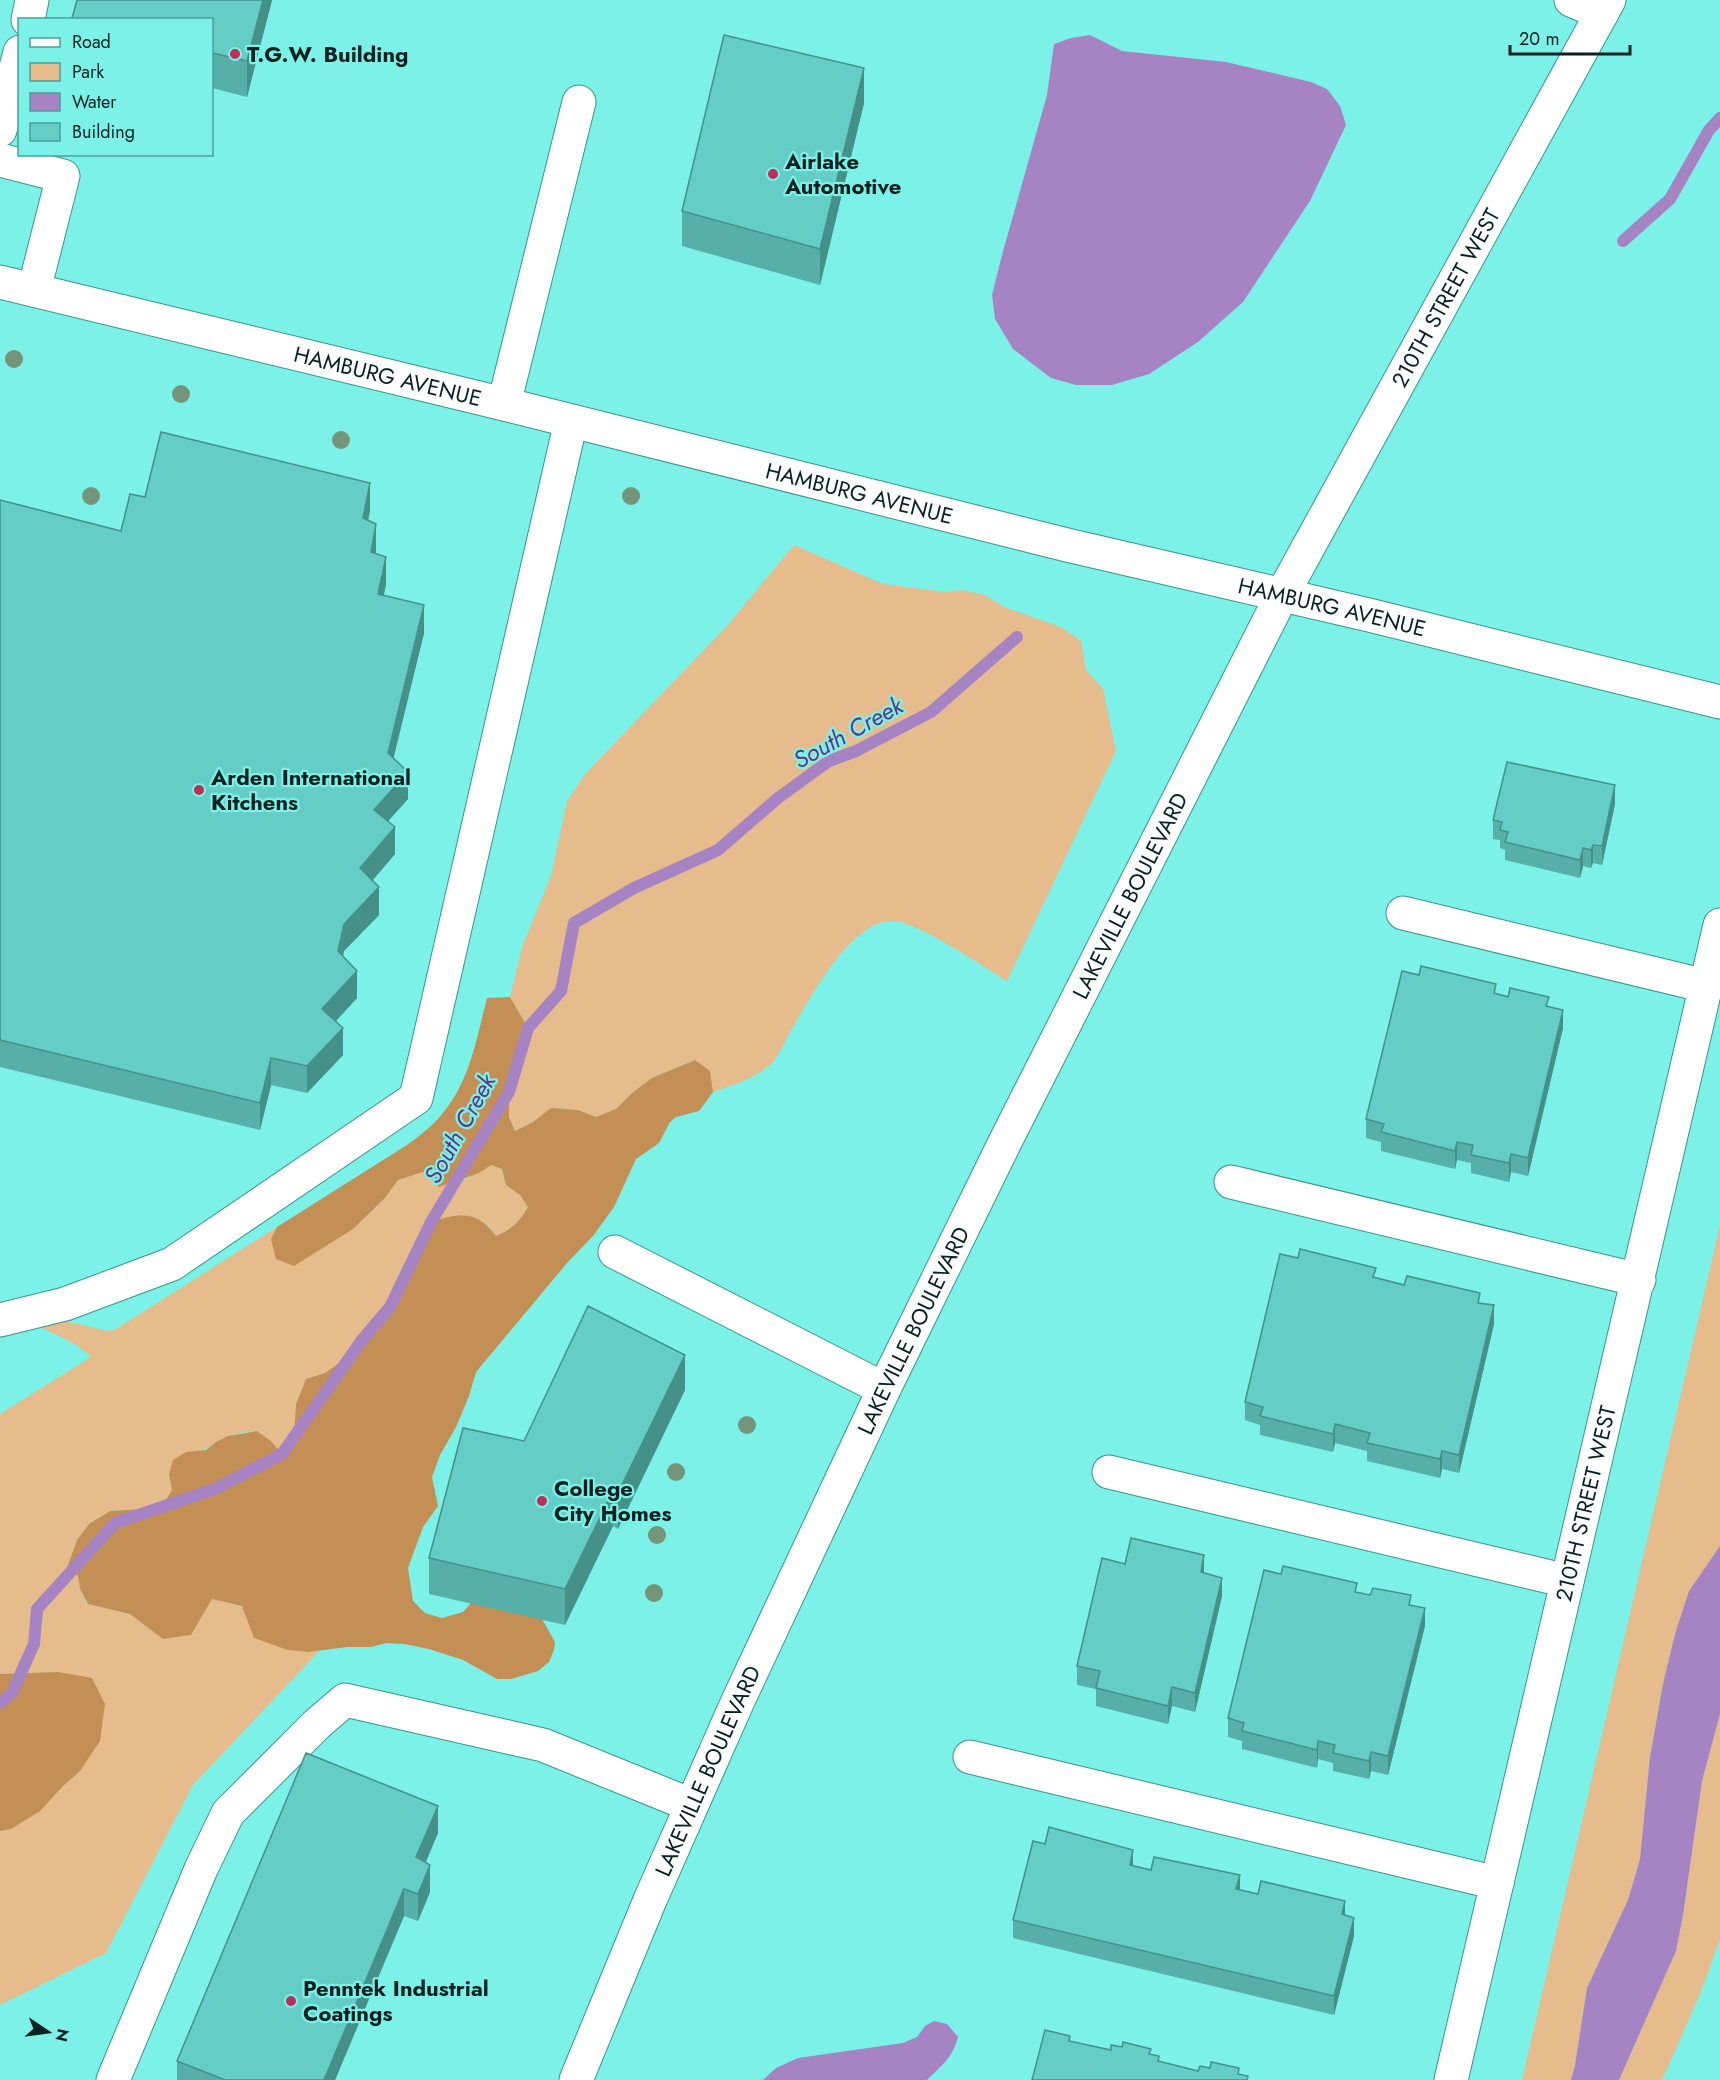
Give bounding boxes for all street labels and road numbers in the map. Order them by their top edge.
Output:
street label: 210TH STREET WEST [1383,202,1508,393]
street label: HAMBURG AVENUE [291,338,485,414]
street label: HAMBURG AVENUE [762,454,957,532]
street label: HAMBURG AVENUE [1235,569,1429,645]
street label: LAKEVILLE BOULEVARD [1064,787,1196,1004]
street label: LAKEVILLE BOULEVARD [849,1221,977,1440]
street label: 210TH STREET WEST [1547,1402,1624,1604]
street label: LAKEVILLE BOULEVARD [646,1660,768,1881]

